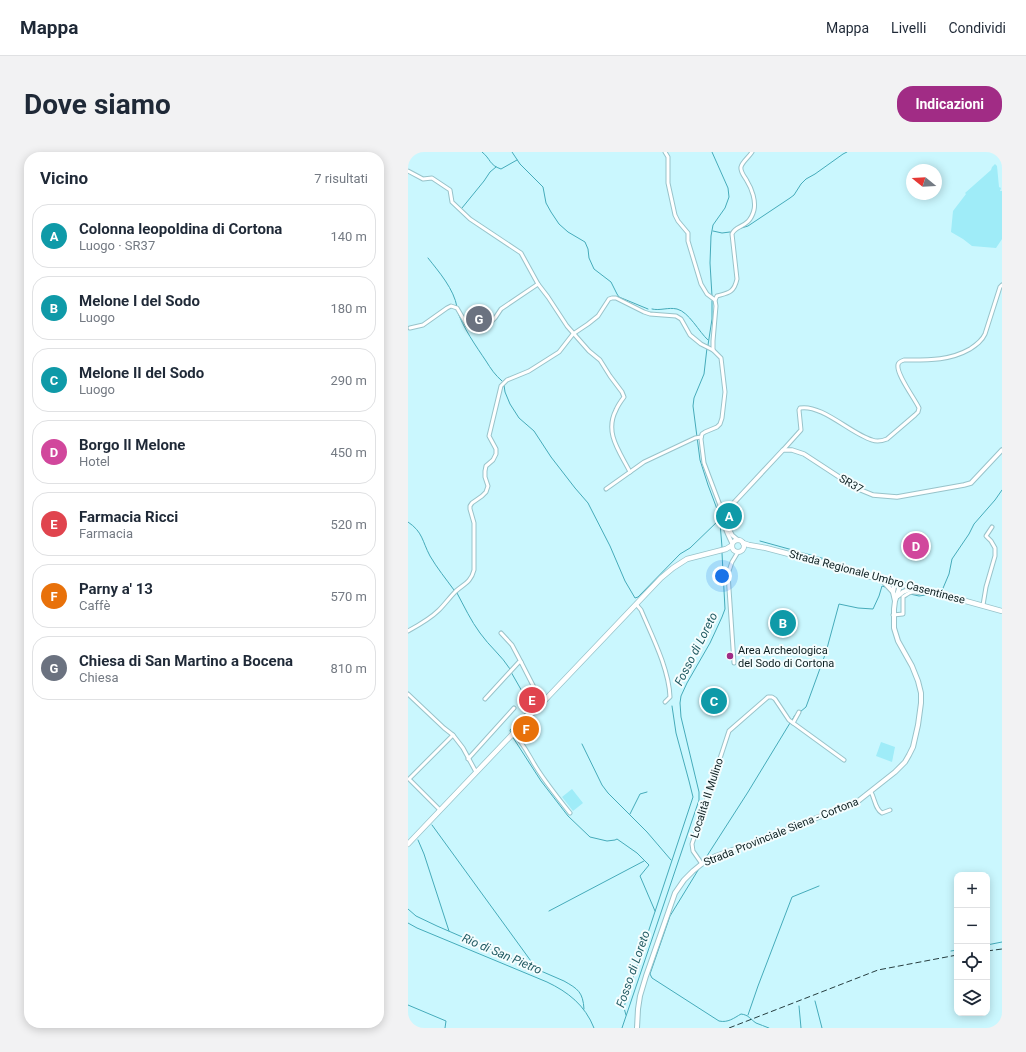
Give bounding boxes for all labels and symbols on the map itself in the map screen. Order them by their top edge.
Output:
north arrow [906,164,942,200]
pin: G [466,304,492,334]
street label: SR37 [837,472,865,496]
pin: A [716,501,742,531]
pin: D [903,531,929,561]
street label: Strada Regionale Umbro Casentinese [788,547,967,607]
your location [712,566,732,586]
pin: B [770,608,796,638]
water label: Fosso di Loreto [672,610,721,688]
place label: Area Archeologica del Sodo di Cortona [738,644,834,670]
marker: Area Archeologica del Sodo di Cortona [725,651,735,661]
pin: E [519,685,545,715]
pin: C [701,686,727,716]
pin: F [513,714,539,744]
street label: Località Il Mulino [688,756,726,840]
street label: Strada Provinciale Siena - Cortona [702,795,860,869]
water label: Fosso di Loreto [613,929,653,1009]
water label: Rio di San Pietro [460,931,544,977]

